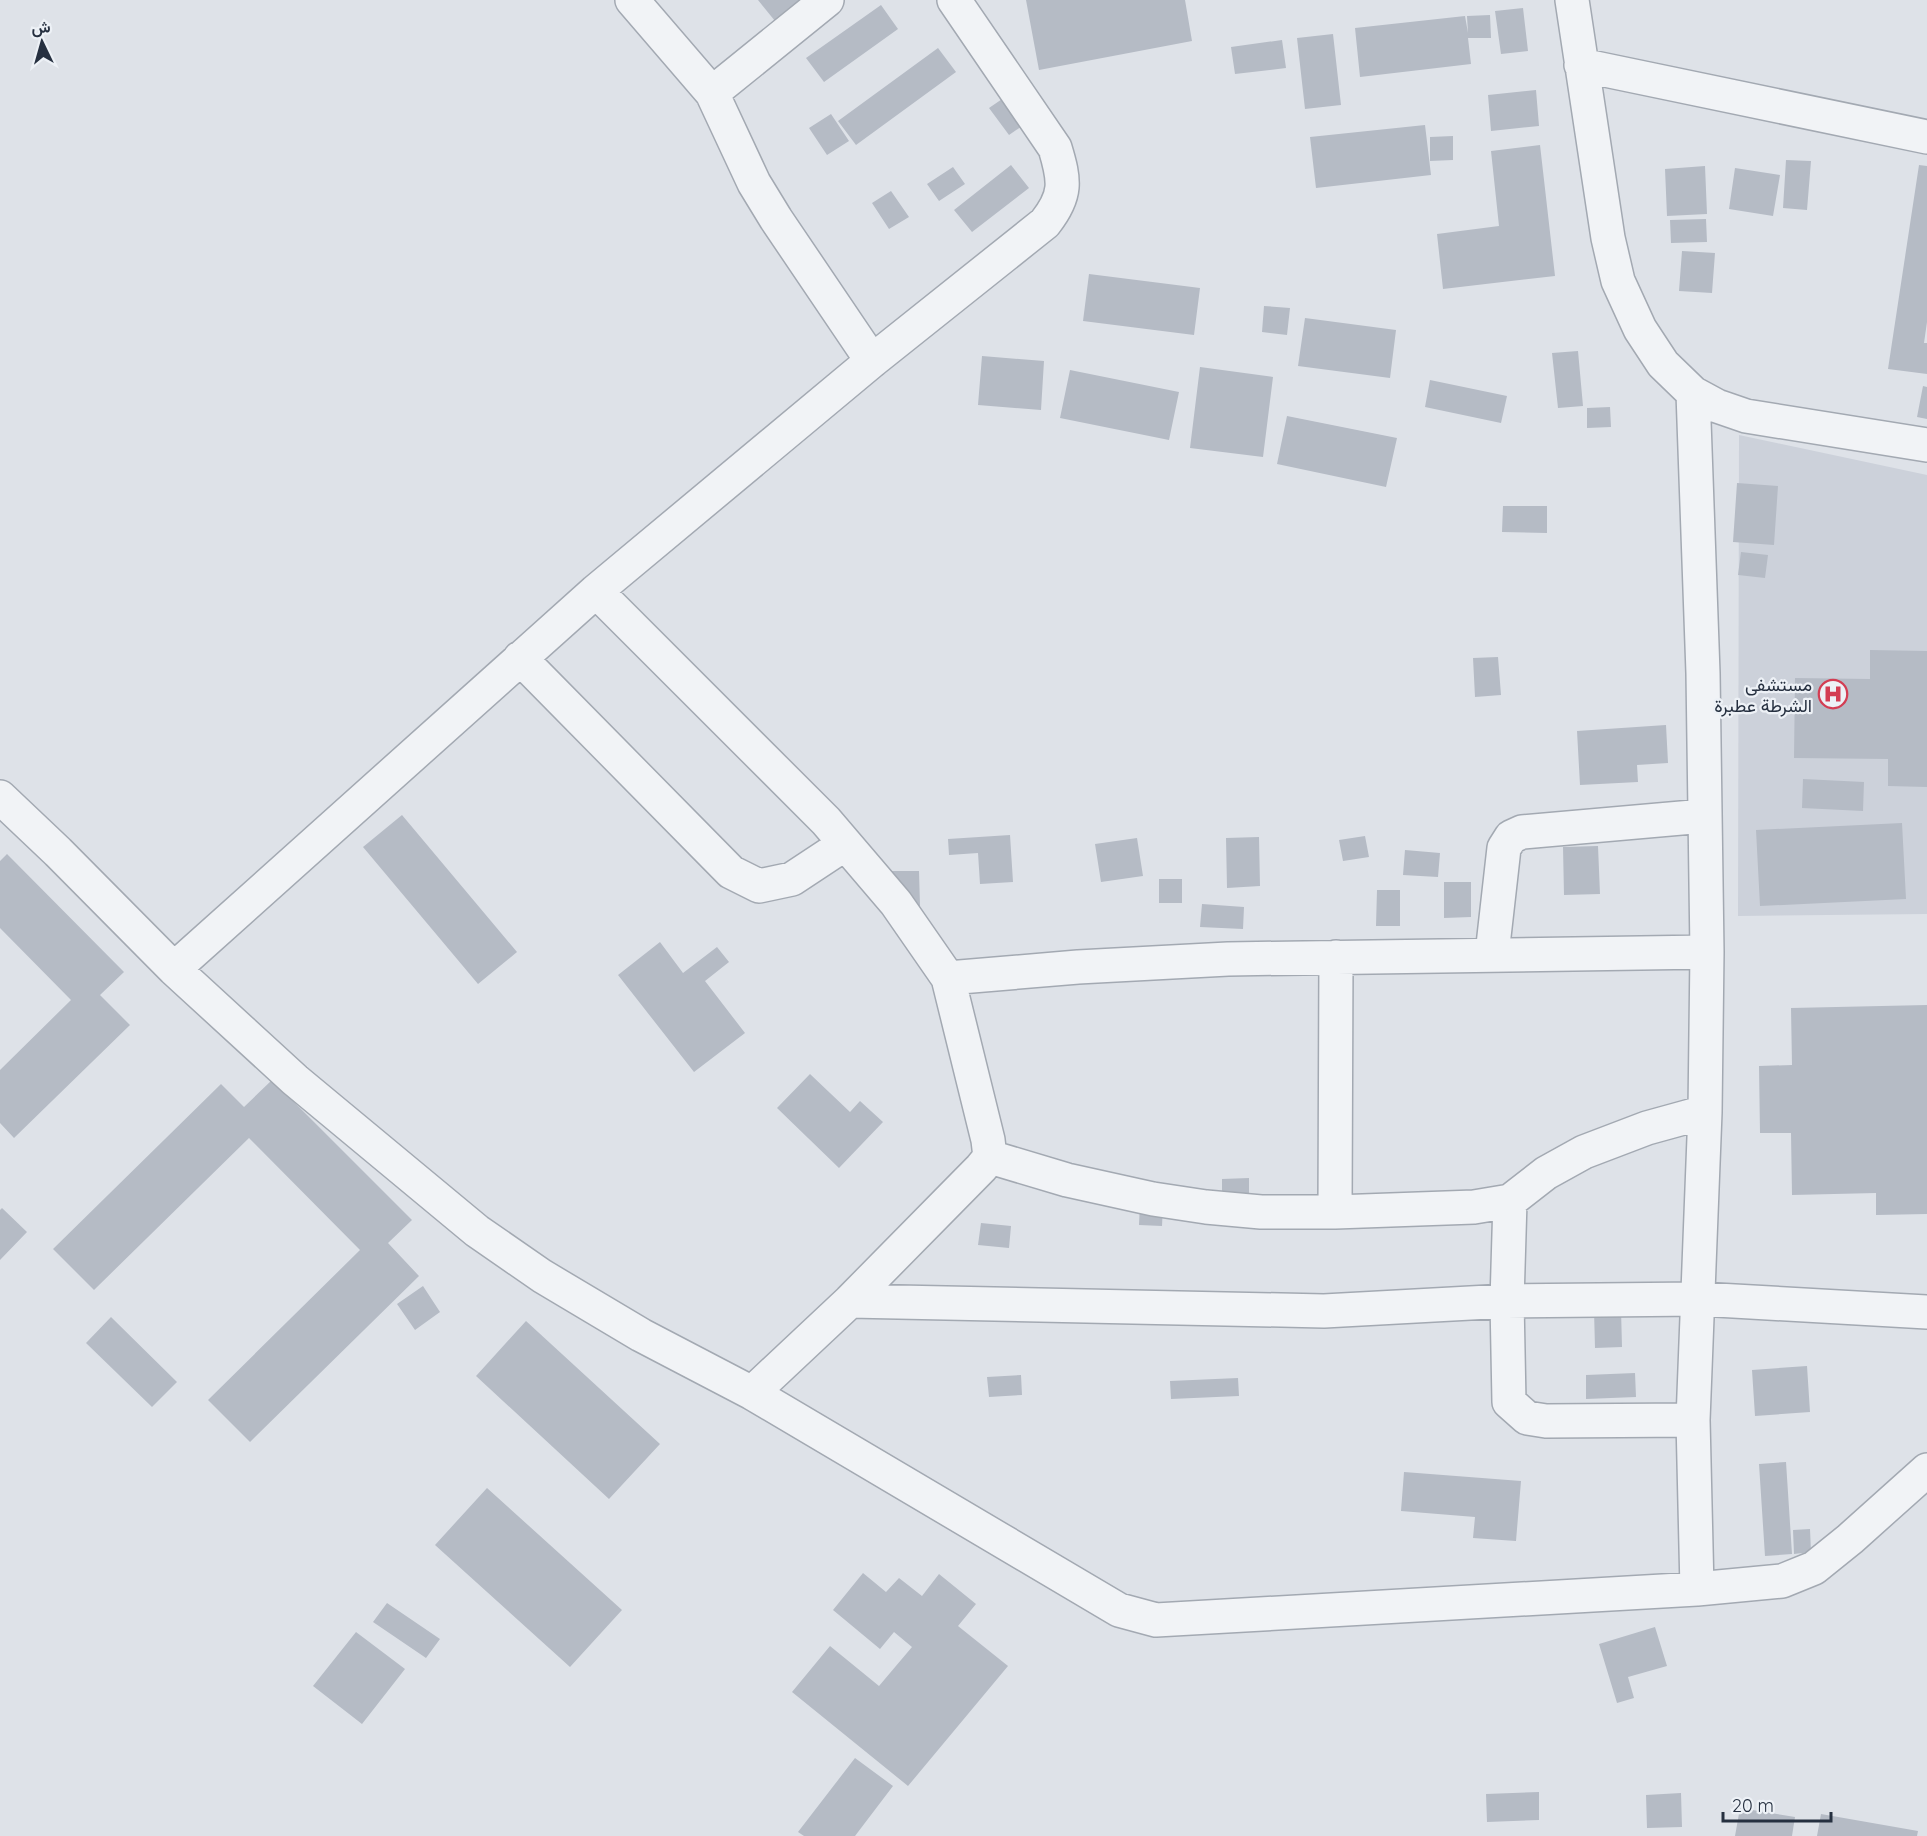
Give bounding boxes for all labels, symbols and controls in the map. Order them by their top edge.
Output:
north arrow [12,12,72,72]
text: ش [30,16,51,38]
place label: مستشفى الشرطة عطبرة [1714,673,1812,717]
hospital icon: مستشفى الشرطة عطبرة [1817,678,1849,710]
scale bar [1723,1785,1831,1823]
text: 20 m [1732,1794,1774,1817]

